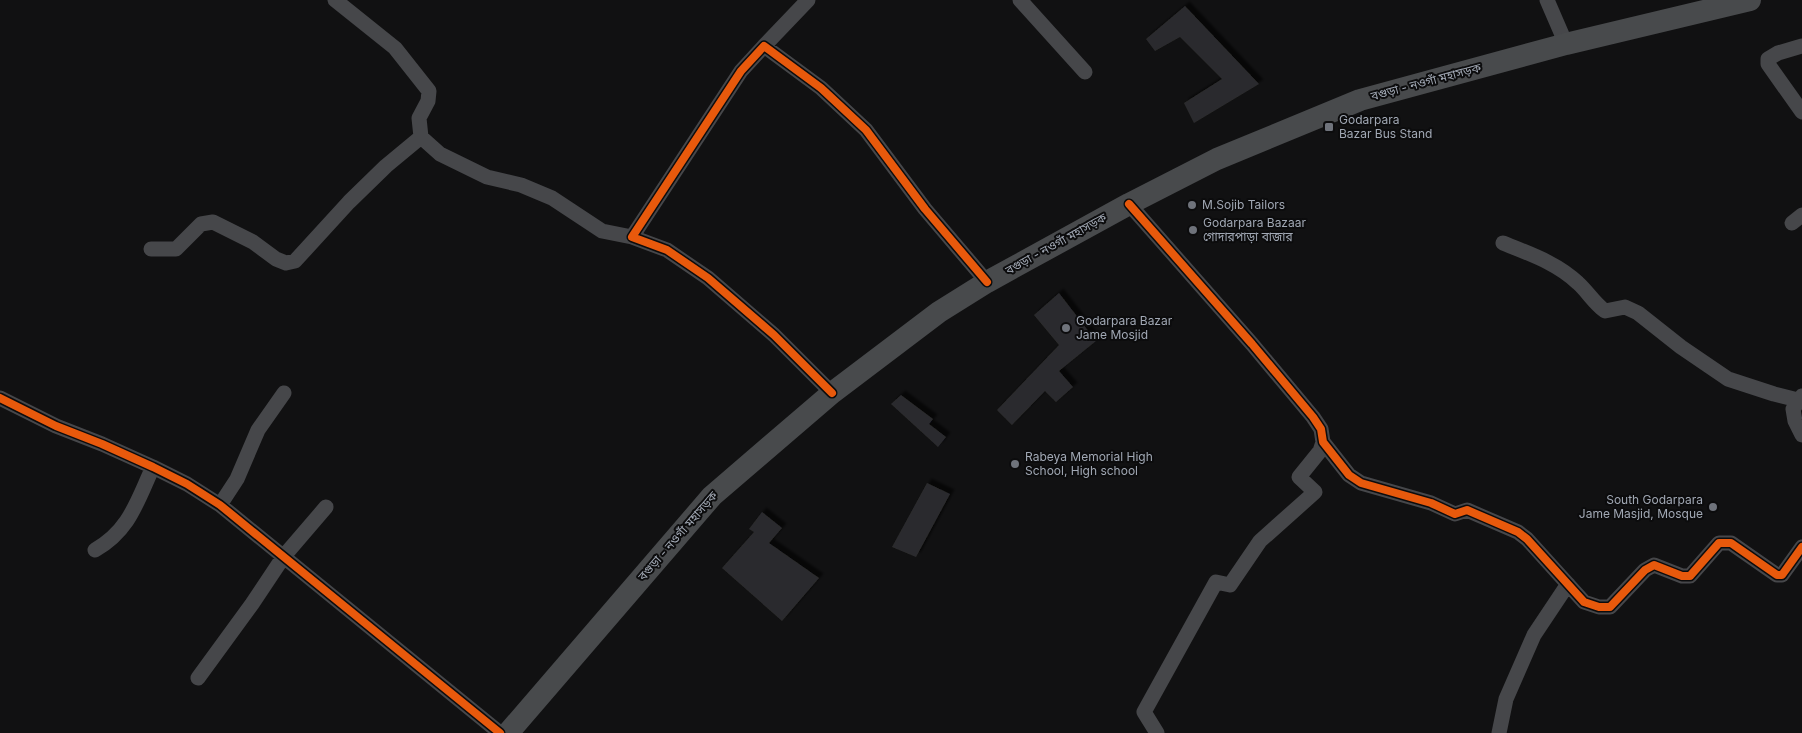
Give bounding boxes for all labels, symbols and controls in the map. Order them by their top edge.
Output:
street label: বগুড়া - নওগাঁ মহাসড়ক [1368,60,1483,104]
place label: Godarpara Bazar Bus Stand [1339,112,1432,141]
marker: Godarpara Bazar Bus Stand [1323,121,1335,133]
place label: M.Sojib Tailors [1202,197,1285,212]
marker: M.Sojib Tailors [1186,199,1198,211]
street label: বগুড়া - নওগাঁ মহাসড়ক [1002,209,1109,278]
place label: Godarpara Bazaar গোদারপাড়া বাজার [1203,215,1306,244]
marker: Godarpara Bazaar গোদারপাড়া বাজার [1187,224,1199,236]
place label: Godarpara Bazar Jame Mosjid [1076,313,1173,342]
marker: Godarpara Bazar Jame Mosjid [1060,322,1072,334]
place label: Rabeya Memorial High School, High school [1025,449,1153,478]
marker: Rabeya Memorial High School, High school [1009,458,1021,470]
street label: বগুড়া - নওগাঁ মহাসড়ক [634,488,721,584]
place label: South Godarpara Jame Masjid, Mosque [1579,492,1703,521]
marker: South Godarpara Jame Masjid, Mosque [1707,501,1719,513]

